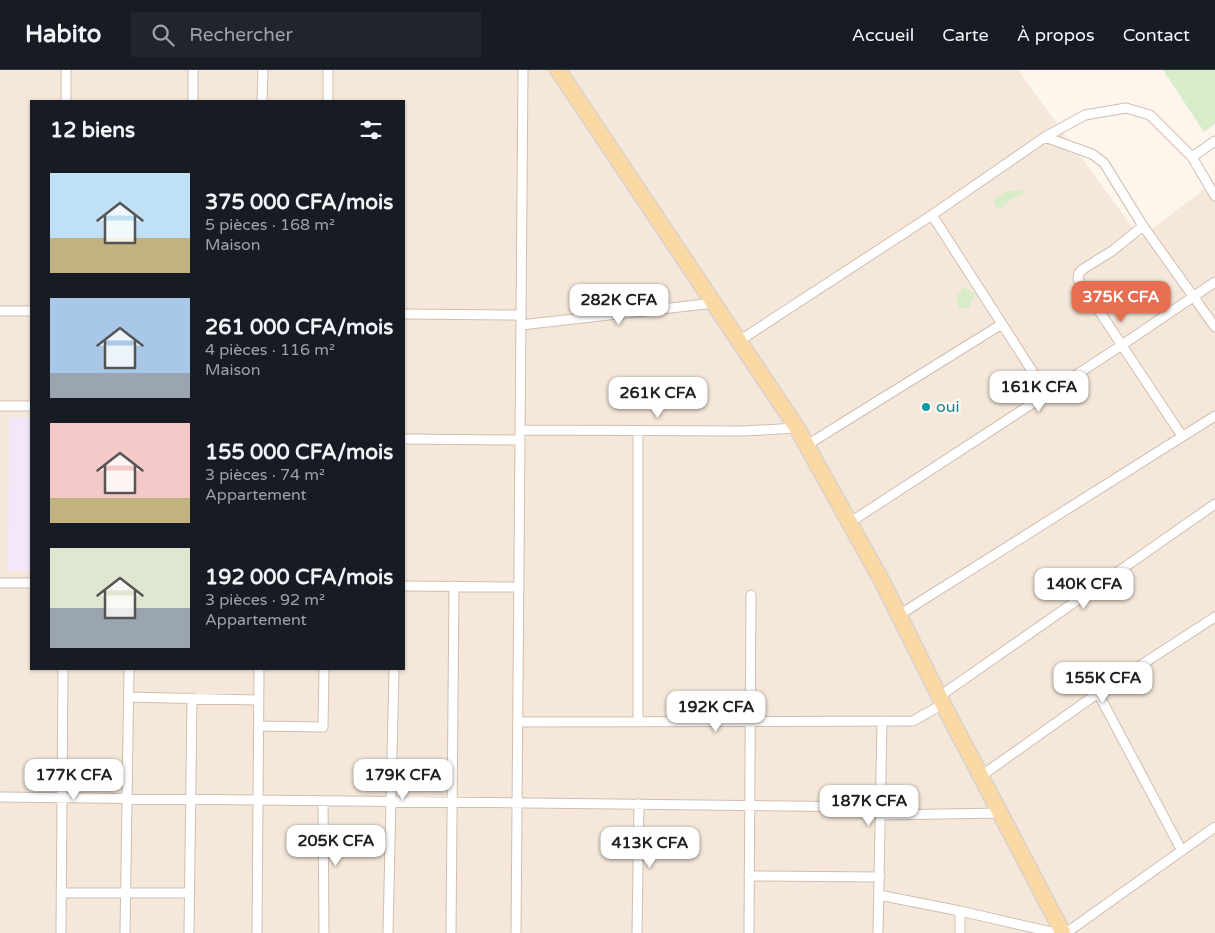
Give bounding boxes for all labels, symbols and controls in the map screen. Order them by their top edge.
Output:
search box [131,12,481,57]
text: Habito [25,20,101,49]
icon: search [149,21,177,49]
text: Rechercher [189,24,293,46]
text: Accueil [852,24,914,46]
text: Carte [942,24,989,46]
text: À propos [1017,24,1095,46]
text: Contact [1123,24,1190,46]
icon: filters [357,116,385,144]
text: 12 biens [50,118,135,143]
text: 375 000 CFA/mois [205,190,393,215]
icon: home [90,193,150,253]
text: 5 pièces · 168 m² [205,215,335,235]
text: Maison [205,235,261,255]
pin: 375K CFA [1069,280,1173,323]
pin: 282K CFA [567,284,671,326]
text: 375K CFA [1083,287,1159,307]
text: 282K CFA [581,290,657,310]
text: 261 000 CFA/mois [205,315,393,340]
icon: home [90,318,150,378]
text: 4 pièces · 116 m² [205,340,335,360]
text: Maison [205,360,261,380]
pin: 161K CFA [987,370,1091,413]
pin: 261K CFA [606,376,710,419]
text: 161K CFA [1001,377,1077,397]
text: 261K CFA [620,383,696,403]
place label: oui [936,397,959,417]
marker: oui [920,401,932,413]
text: 155 000 CFA/mois [205,440,393,465]
icon: home [90,443,150,503]
text: 3 pièces · 74 m² [205,465,325,485]
text: Appartement [205,485,307,505]
text: 192 000 CFA/mois [205,565,393,590]
icon: home [90,568,150,628]
pin: 140K CFA [1032,568,1136,610]
text: 140K CFA [1046,574,1122,594]
text: 3 pièces · 92 m² [205,590,325,610]
text: Appartement [205,610,307,630]
pin: 155K CFA [1051,662,1155,704]
text: 155K CFA [1065,668,1141,688]
pin: 192K CFA [664,690,768,733]
text: 192K CFA [678,697,754,717]
pin: 177K CFA [22,758,126,801]
pin: 179K CFA [351,758,455,801]
text: 177K CFA [36,765,112,785]
text: 179K CFA [365,765,441,785]
pin: 187K CFA [817,784,921,827]
text: 187K CFA [831,791,907,811]
pin: 205K CFA [284,824,388,867]
pin: 413K CFA [598,826,702,869]
text: 205K CFA [298,831,374,851]
text: 413K CFA [612,833,688,853]

